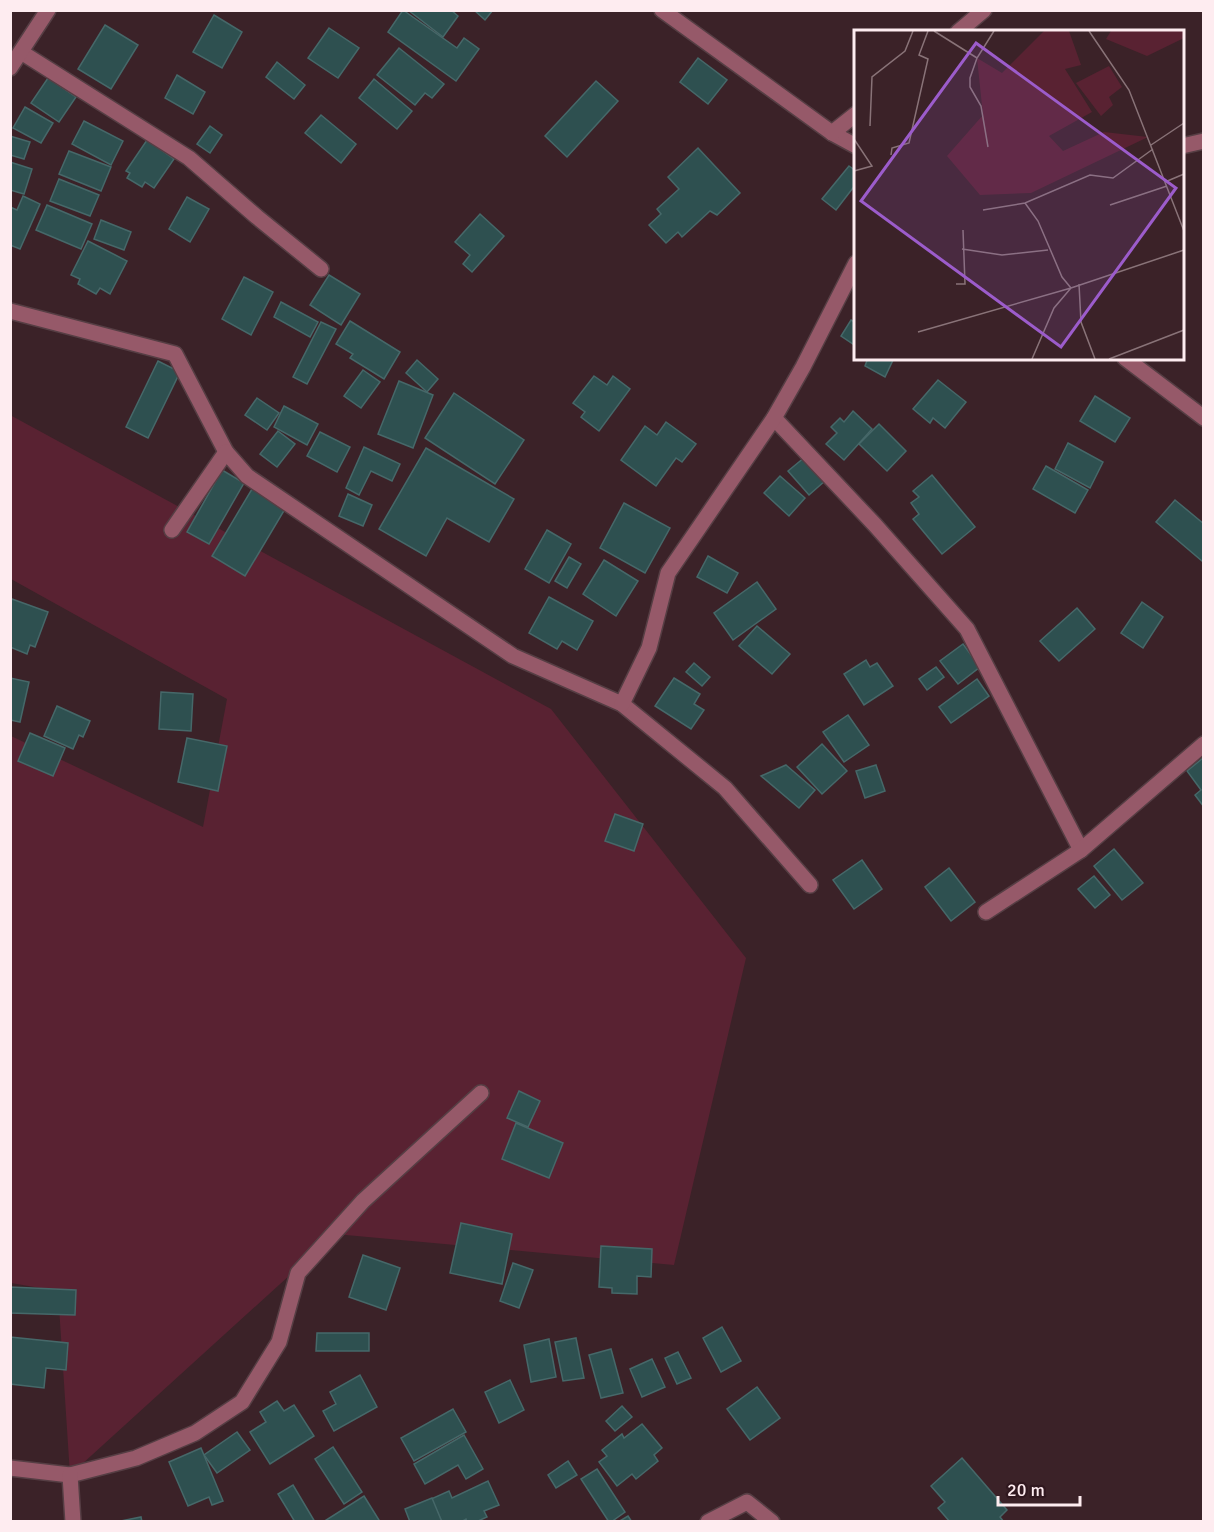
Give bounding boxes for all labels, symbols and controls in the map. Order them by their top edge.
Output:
inset map [854,30,1184,360]
scale bar [998,1469,1080,1507]
text: 20 m [1007,1479,1045,1501]

